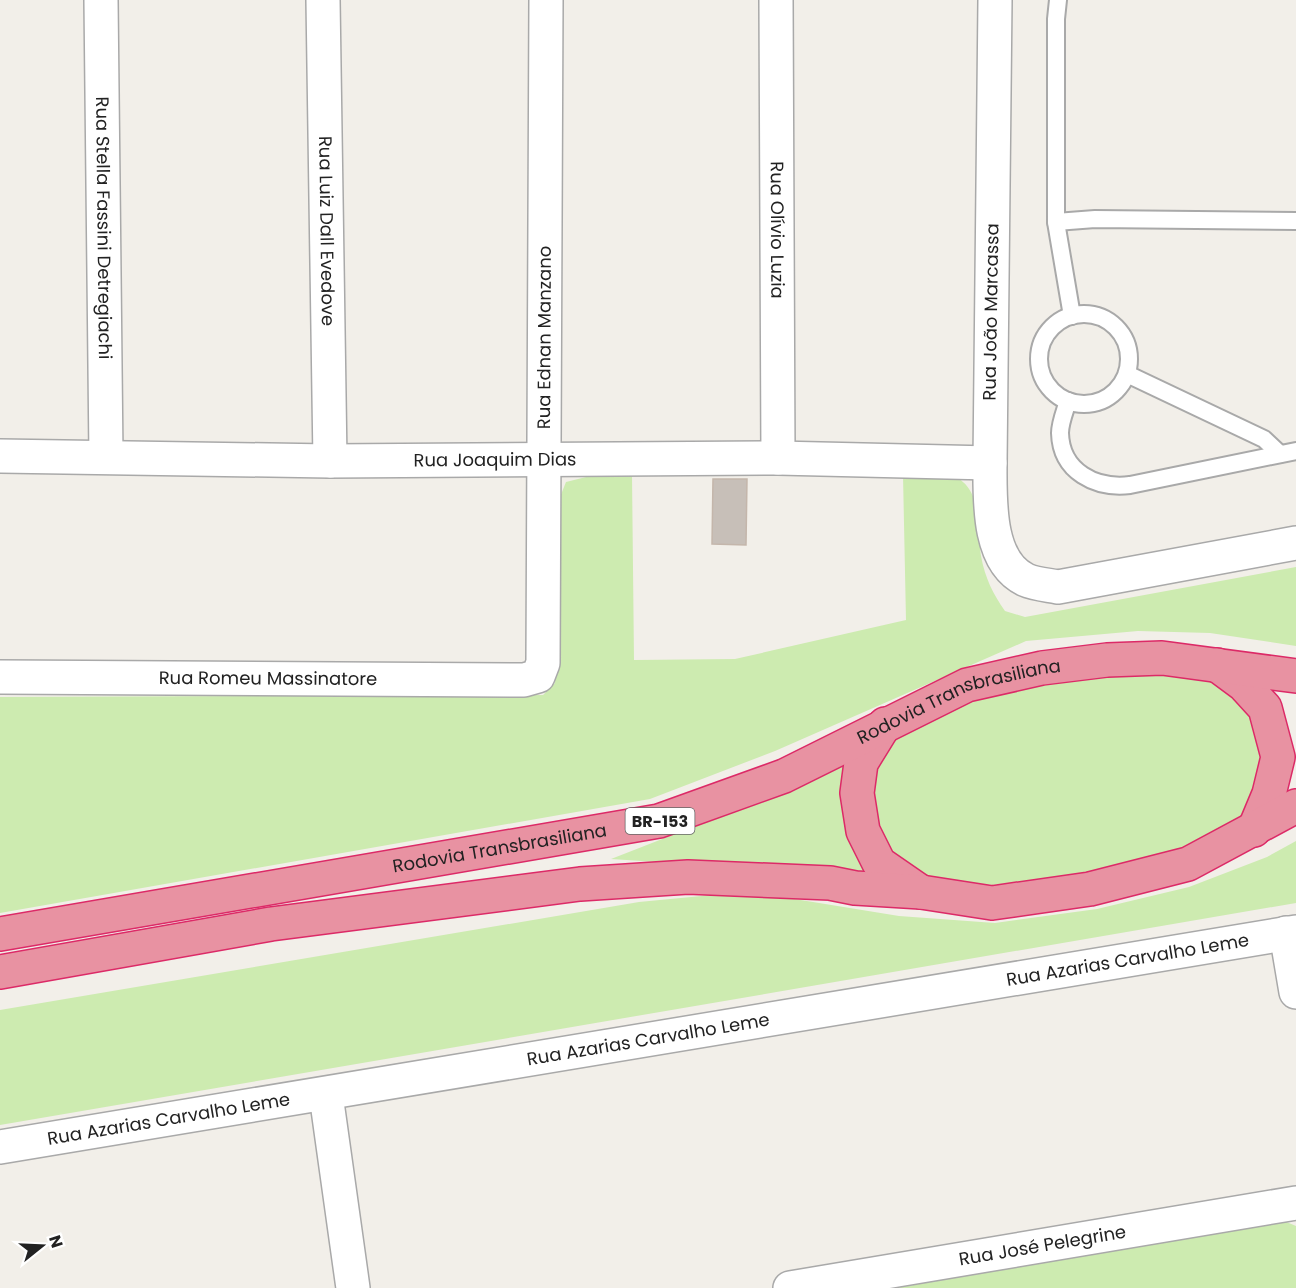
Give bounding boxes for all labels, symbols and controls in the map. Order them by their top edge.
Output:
street label: Rua Stella Fassini Detregiachi [90,96,118,360]
street label: Rua Luiz Dall Evedove [313,136,341,326]
street label: Rua Olívio Luzia [765,161,790,299]
street label: Rua João Marcassa [976,223,1005,401]
street label: Rua Ednan Manzano [531,246,557,429]
street label: Rua Joaquim Dias [413,446,577,472]
street label: Rodovia Transbrasiliana [853,653,1062,750]
street label: Rua Romeu Massinatore [159,665,377,691]
road number: BR-153 [626,808,694,834]
street label: Rodovia Transbrasiliana [391,817,609,878]
street label: Rua Azarias Carvalho Leme [1004,927,1251,992]
street label: Rua Azarias Carvalho Leme [525,1007,771,1071]
street label: Rua Azarias Carvalho Leme [45,1086,292,1151]
north arrow [12,1216,72,1276]
street label: Rua José Pelegrine [957,1219,1128,1271]
text: N [43,1232,69,1251]

